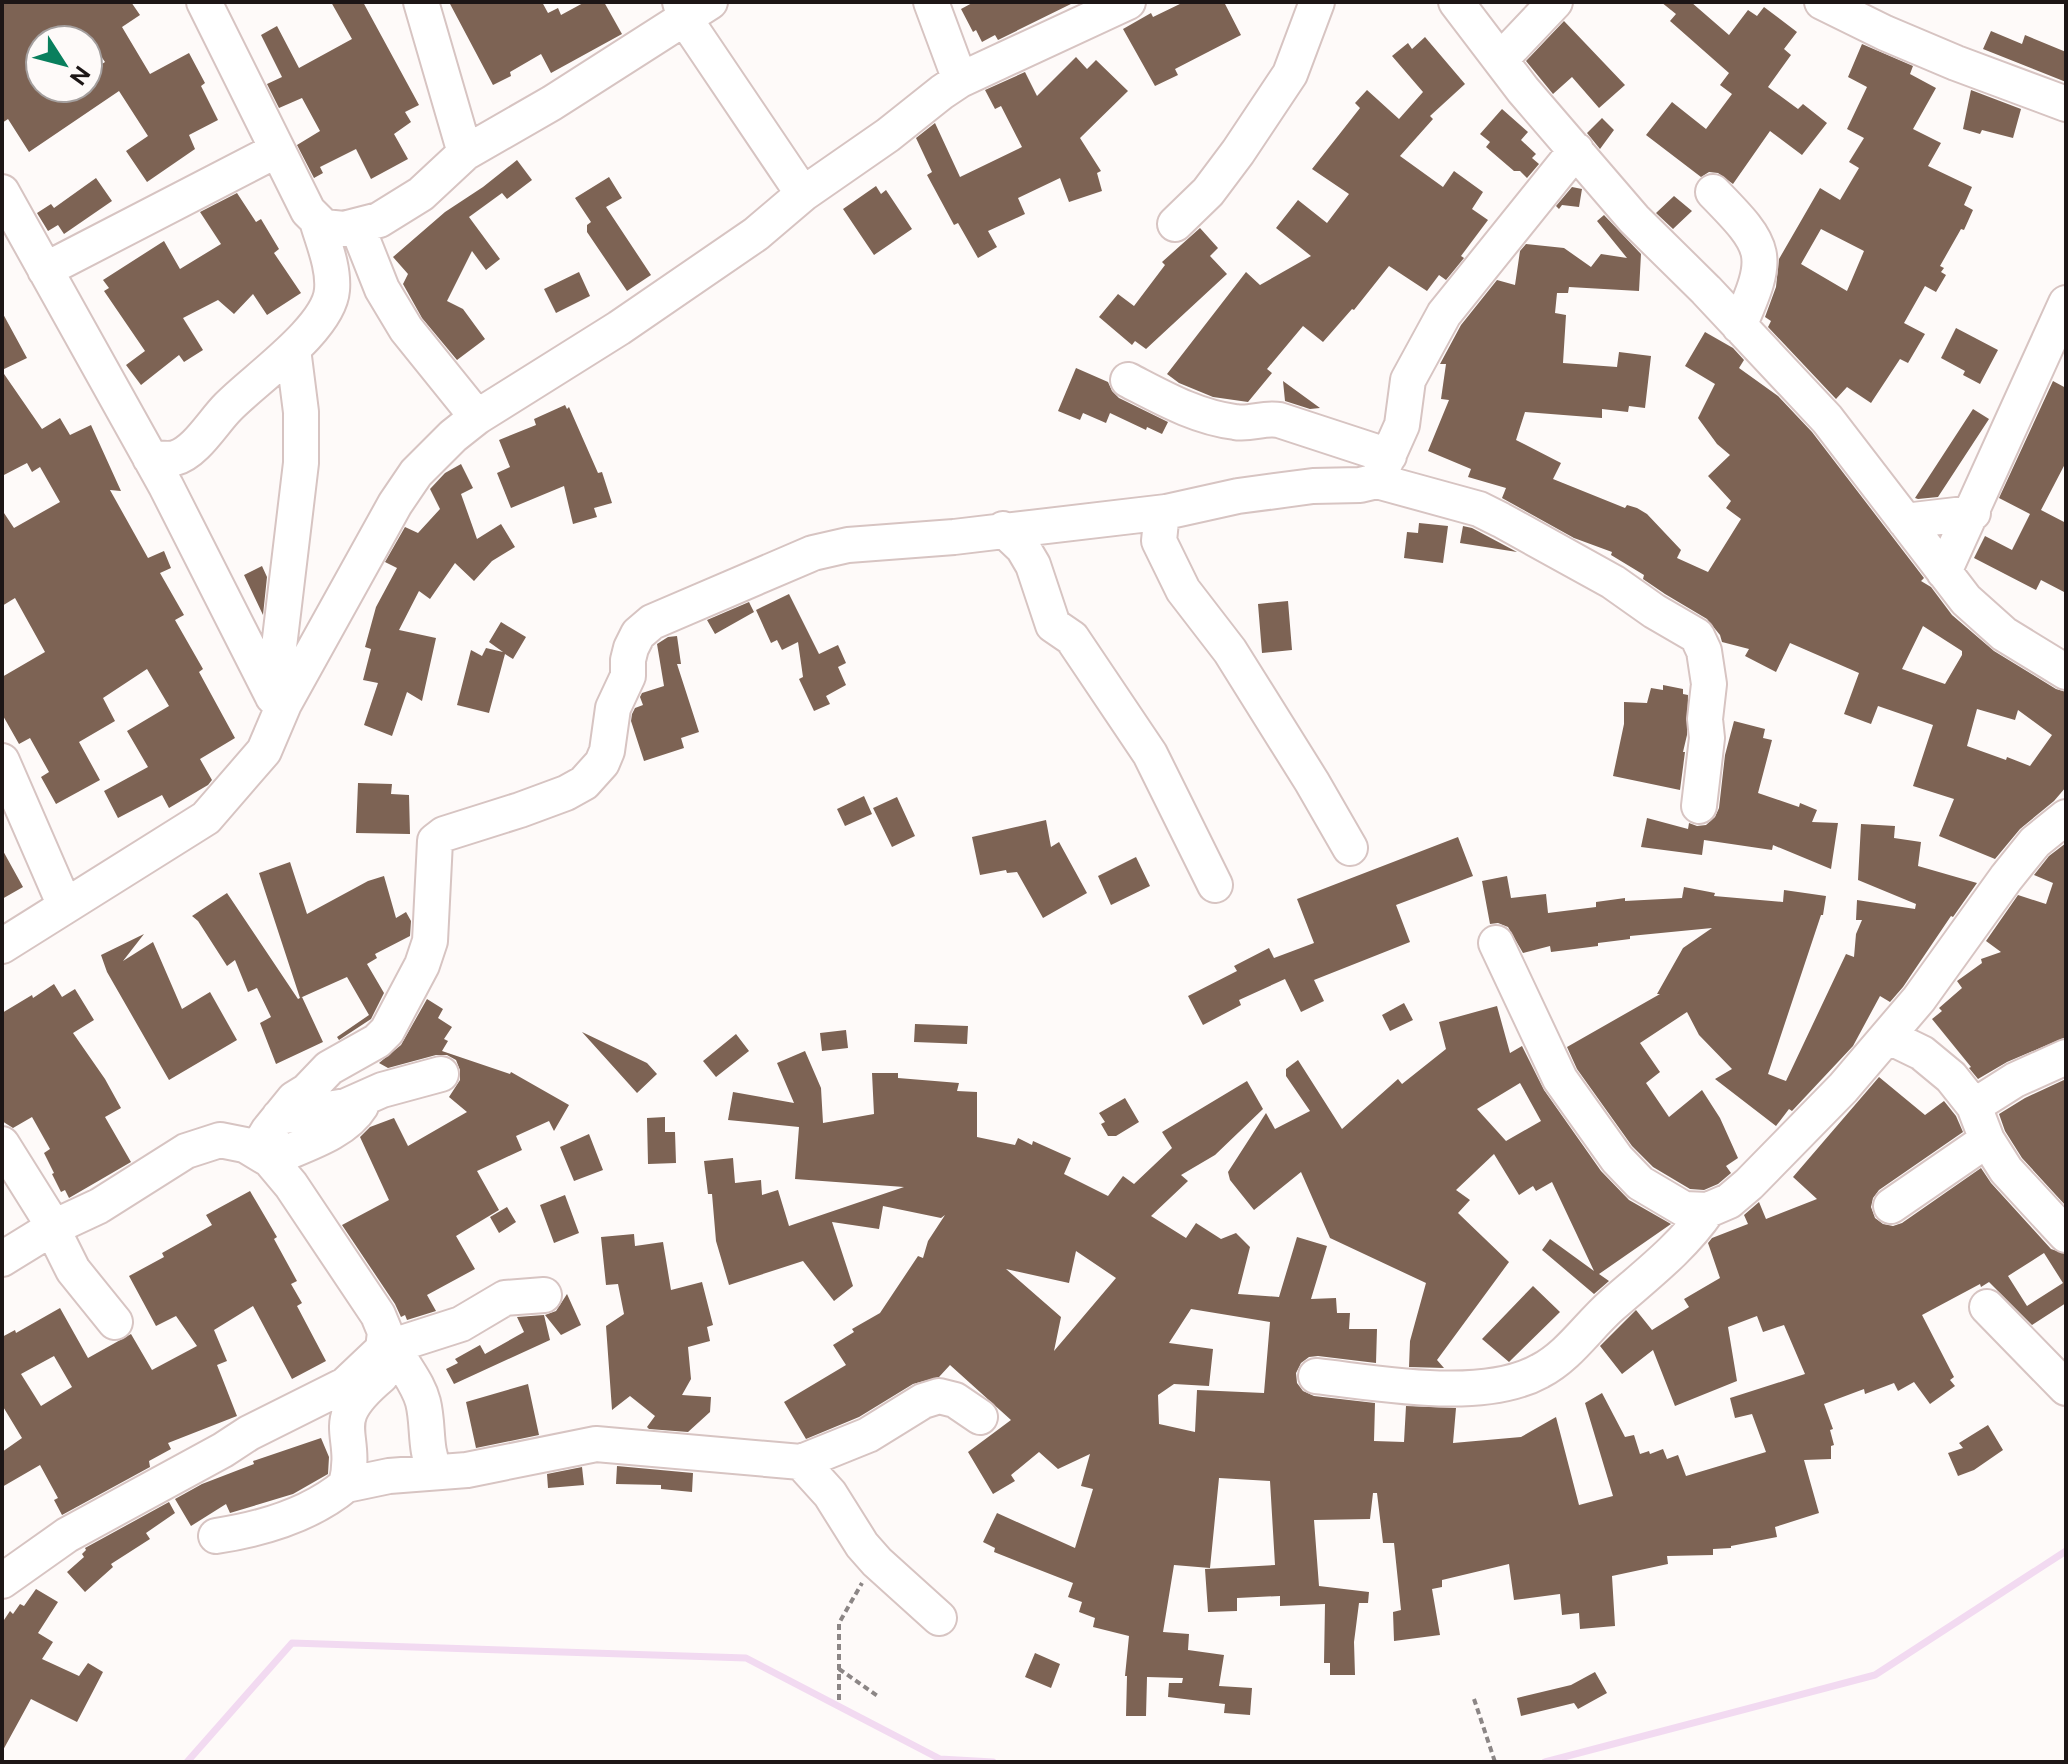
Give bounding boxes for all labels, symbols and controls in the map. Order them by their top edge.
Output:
north arrow [24,24,104,104]
text: N [65,61,96,90]

